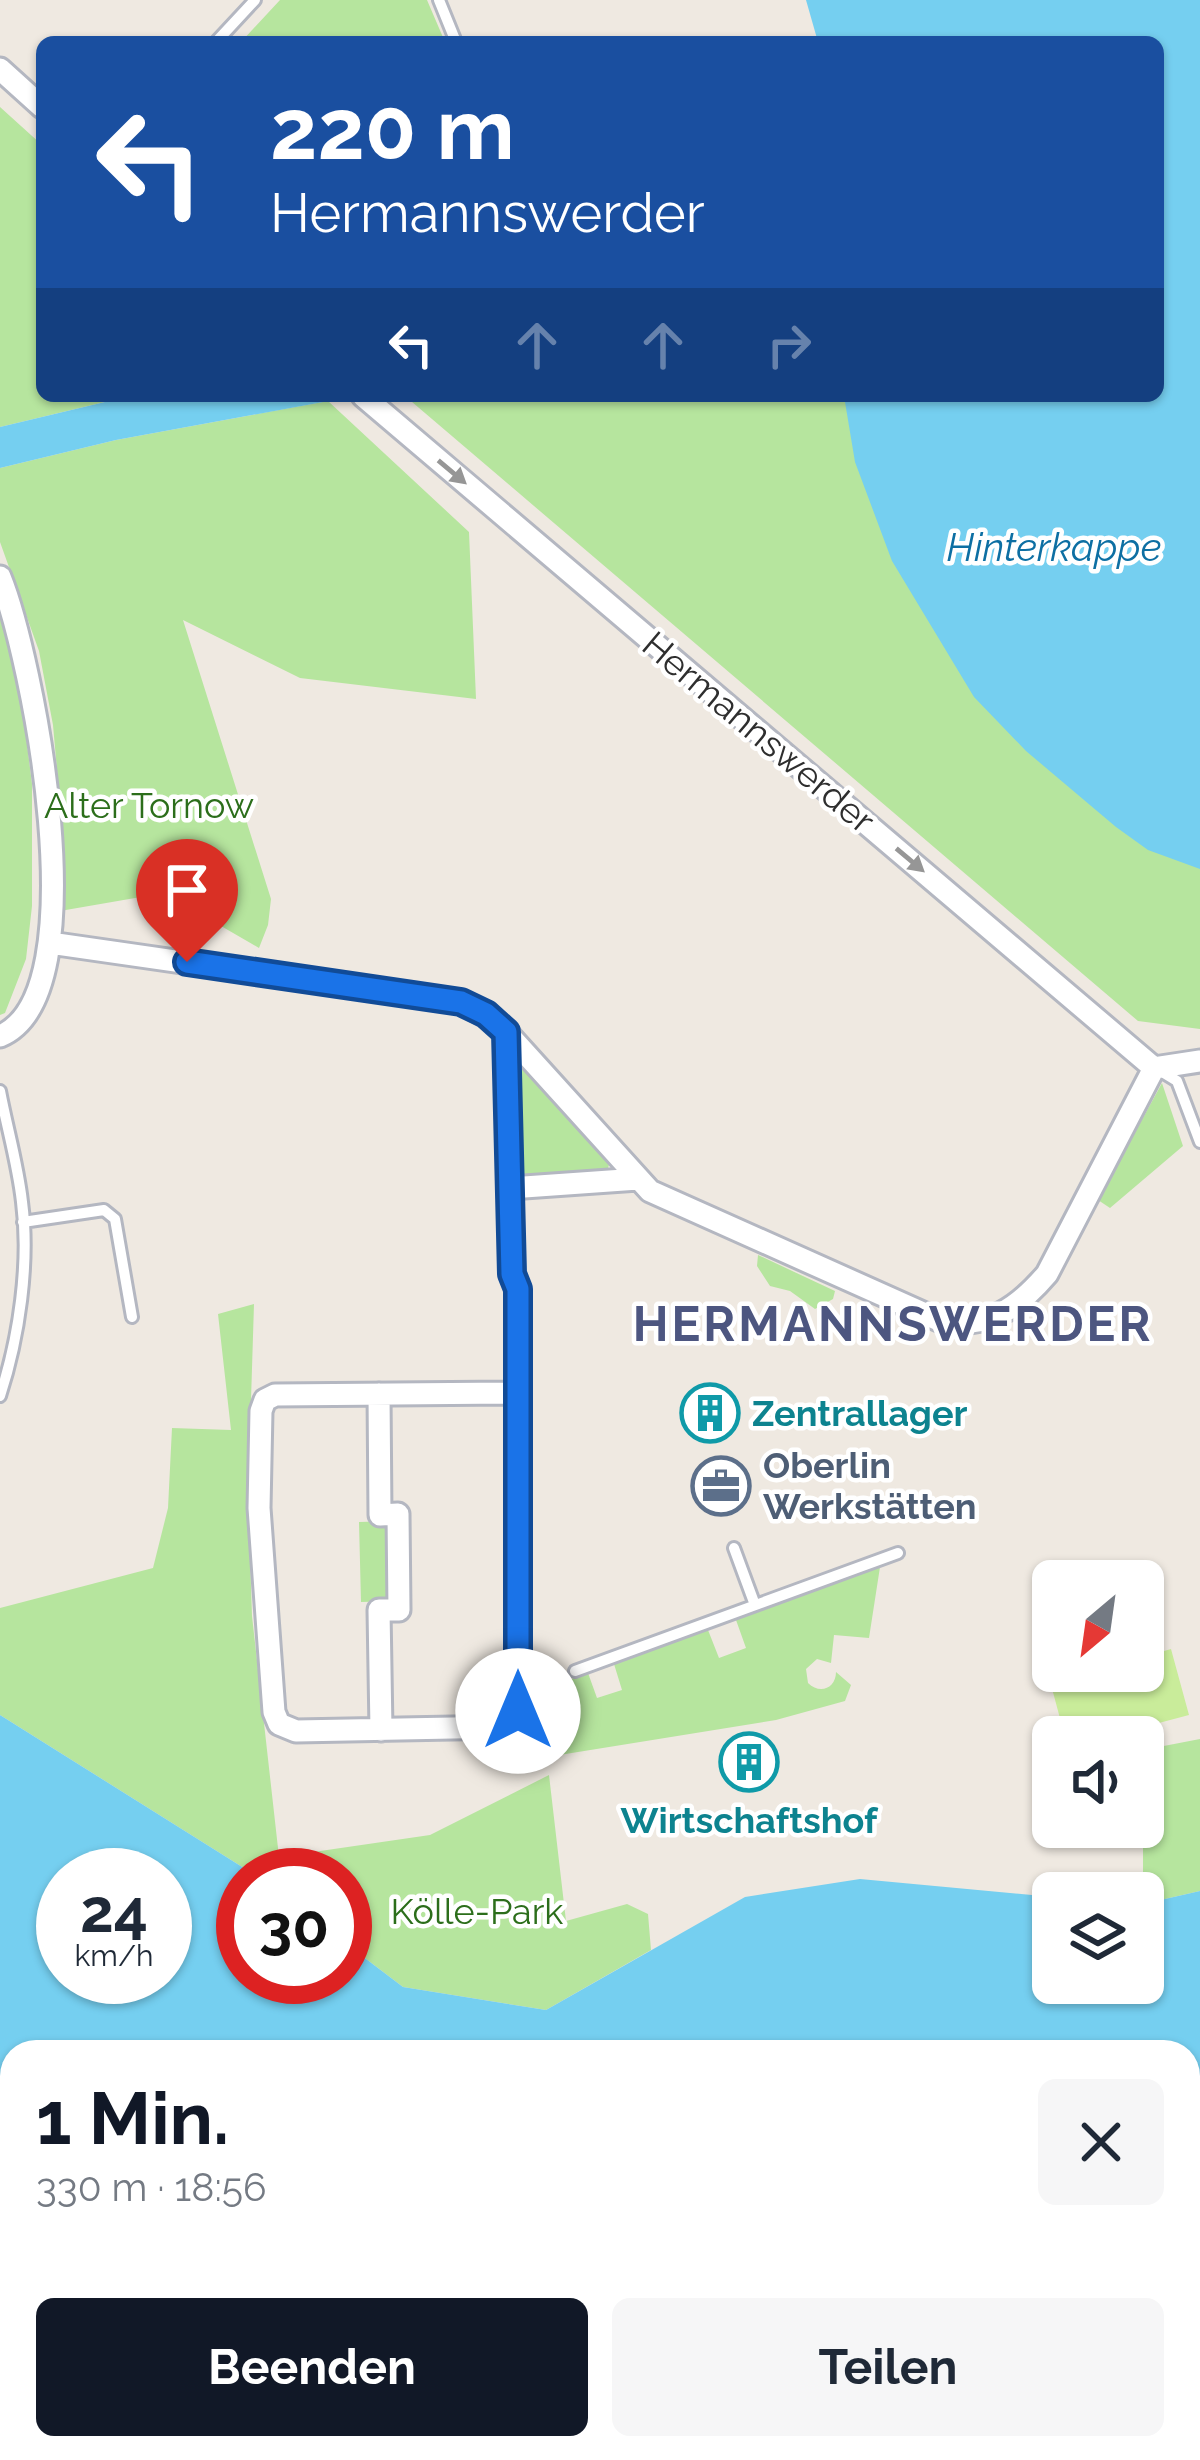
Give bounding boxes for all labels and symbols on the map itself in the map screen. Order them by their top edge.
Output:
one-way arrow [437,458,467,484]
water label: Hinterkappe [946,524,1162,570]
street label: Hermannswerder [635,623,884,841]
park label: Alter Tornow [44,784,254,826]
pin [136,839,238,962]
one-way arrow [895,847,925,873]
district label: HERMANNSWERDER [633,1296,1153,1352]
building icon: Zentrallager [679,1382,741,1444]
place label: Zentrallager [752,1392,968,1434]
place label: Oberlin Werkstätten [763,1444,977,1527]
office icon: Oberlin Werkstätten [690,1455,752,1517]
north arrow [1032,1560,1164,1692]
position arrow [455,1648,581,1774]
building icon: Wirtschaftshof [718,1731,780,1793]
place label: Wirtschaftshof [621,1799,879,1841]
speed limit sign: 30 [216,1848,372,2004]
park label: Kölle-Park [391,1890,563,1932]

